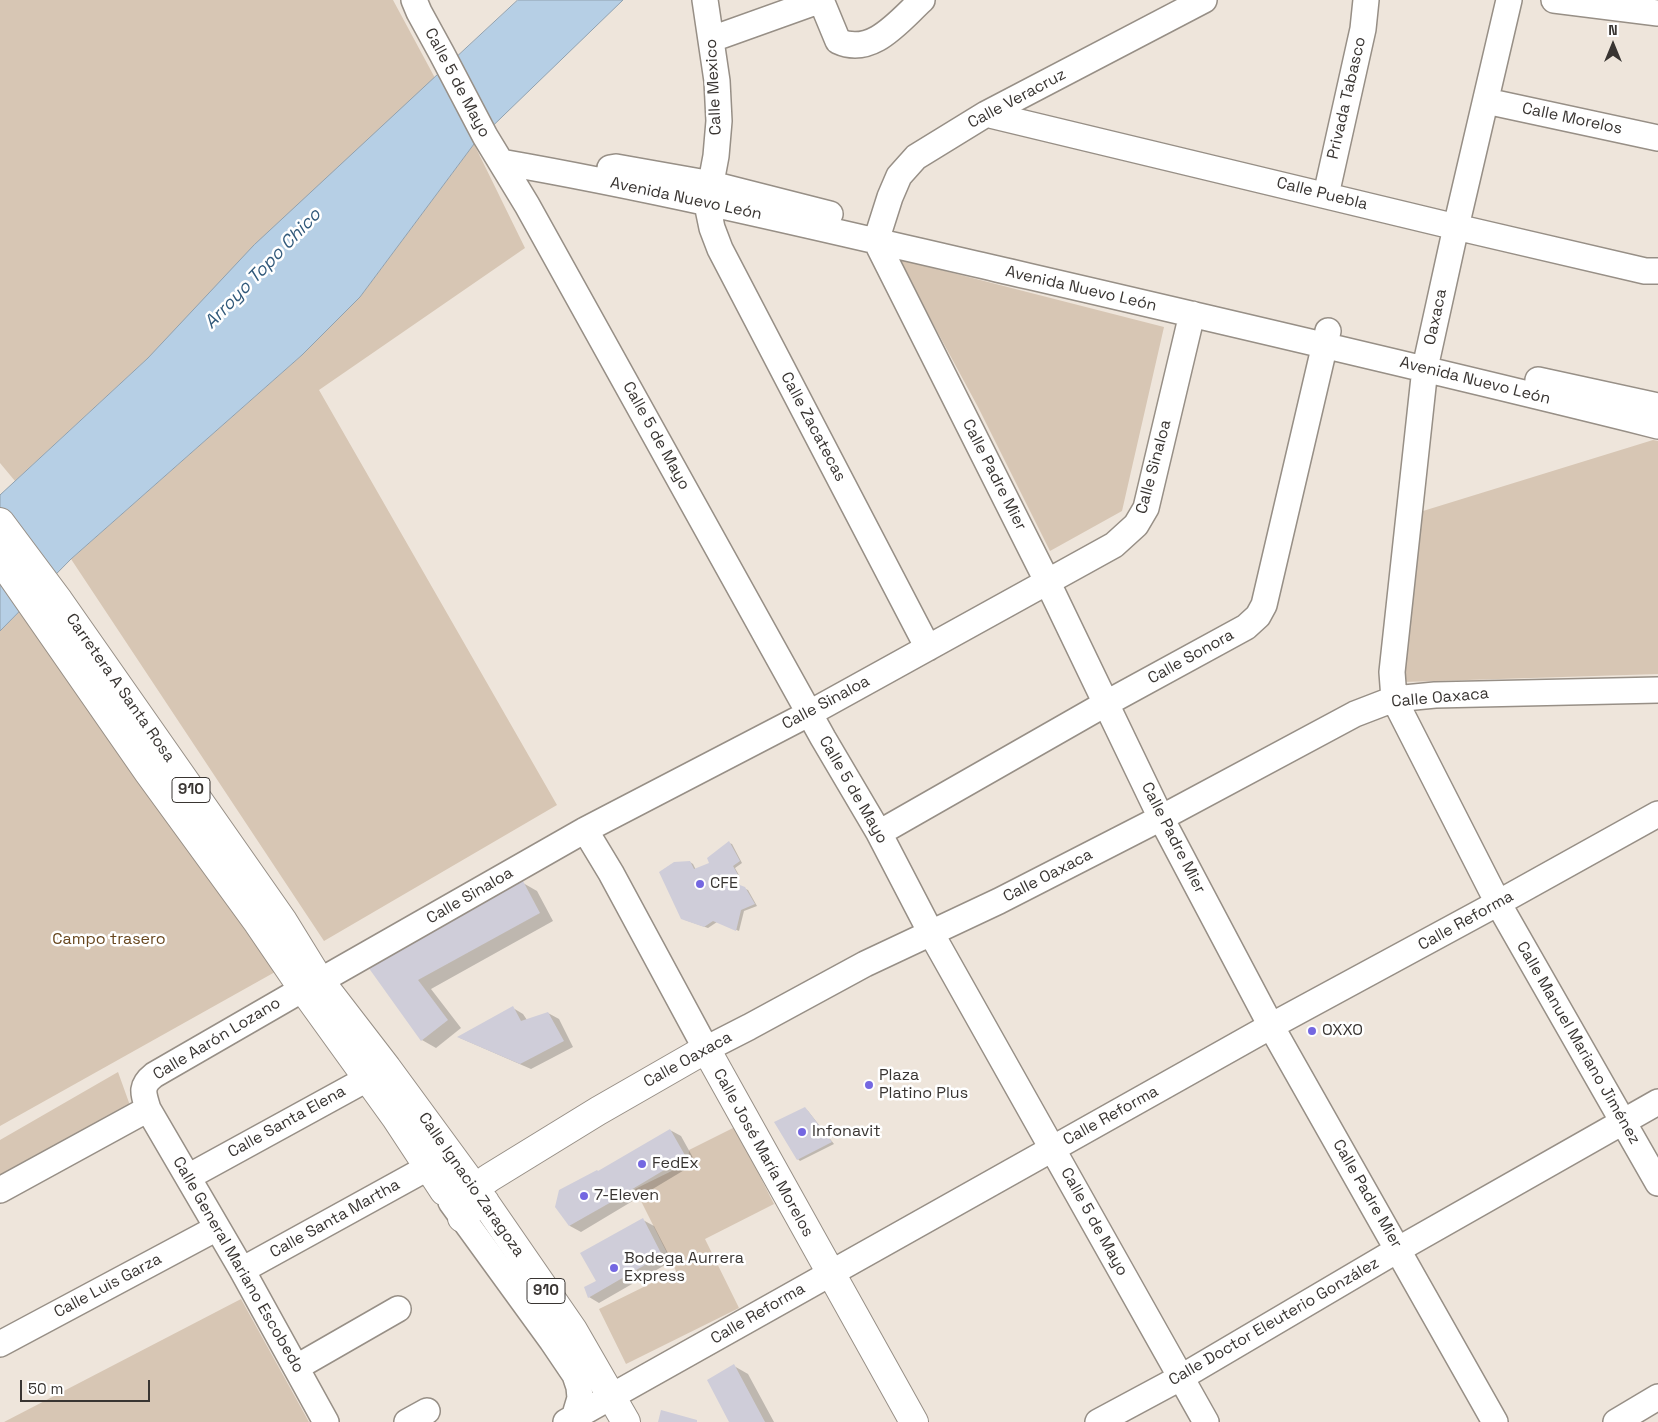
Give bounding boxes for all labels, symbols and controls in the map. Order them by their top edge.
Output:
north arrow [1588,20,1638,70]
text: N [1608,21,1618,39]
street label: Calle 5 de Mayo [420,25,494,141]
street label: Privada Tabasco [1324,35,1370,161]
street label: Calle Mexico [702,38,726,136]
street label: Calle Veracruz [965,65,1069,133]
street label: Calle Morelos [1520,99,1624,139]
street label: Calle Puebla [1274,173,1370,215]
street label: Avenida Nuevo León [608,174,764,224]
water label: Arroyo Topo Chico [200,204,326,334]
street label: Avenida Nuevo León [1004,262,1158,316]
street label: Oaxaca [1421,287,1451,347]
street label: Avenida Nuevo León [1398,353,1552,409]
street label: Calle Zacatecas [776,369,850,485]
street label: Calle 5 de Mayo [618,378,694,494]
street label: Calle Padre Mier [958,416,1030,534]
street label: Calle Sinaloa [1132,418,1176,516]
street label: Carretera A Santa Rosa [61,610,179,766]
street label: Calle Sonora [1145,626,1237,688]
street label: Calle Sinaloa [779,672,873,734]
street label: Calle Oaxaca [1390,684,1490,712]
street label: Calle 5 de Mayo [814,733,892,847]
road number: 910 [172,778,210,802]
street label: Calle Padre Mier [1137,779,1209,897]
street label: Calle Oaxaca [1000,845,1096,907]
street label: Calle Sinaloa [423,864,517,928]
place label: CFE [710,874,738,894]
marker: CFE [694,878,706,890]
street label: Calle Reforma [1415,887,1517,955]
park label: Campo trasero [52,930,166,950]
street label: Calle Manuel Mariano Jiménez [1512,938,1644,1148]
street label: Calle Aarón Lozano [150,993,284,1085]
place label: OXXO [1322,1021,1363,1041]
marker: OXXO [1306,1025,1318,1037]
street label: Calle Oaxaca [641,1028,735,1092]
street label: Calle José María Morelos [709,1066,817,1240]
place label: Plaza Platino Plus [879,1066,968,1104]
marker: Plaza Platino Plus [863,1079,875,1091]
street label: Calle Santa Elena [225,1082,349,1162]
street label: Calle Reforma [1060,1082,1162,1150]
street label: Calle Ignacio Zaragoza [414,1109,528,1261]
place label: Infonavit [812,1122,881,1142]
marker: Infonavit [796,1126,808,1138]
street label: Calle Padre Mier [1328,1136,1406,1252]
street label: Calle General Mariano Escobedo [168,1154,308,1376]
place label: FedEx [652,1154,699,1174]
marker: FedEx [636,1158,648,1170]
street label: Calle 5 de Mayo [1056,1164,1132,1280]
street label: Calle Santa Martha [267,1175,403,1263]
place label: 7-Eleven [594,1186,659,1206]
marker: 7-Eleven [578,1190,590,1202]
place label: Bodega Aurrera Express [624,1249,744,1287]
street label: Calle Luis Garza [51,1250,165,1322]
street label: Calle Doctor Eleuterio González [1165,1254,1383,1390]
marker: Bodega Aurrera Express [608,1262,620,1274]
road number: 910 [527,1278,565,1304]
street label: Calle Reforma [707,1279,809,1349]
scale bar [22,1370,152,1402]
text: 50 m [28,1379,63,1398]

